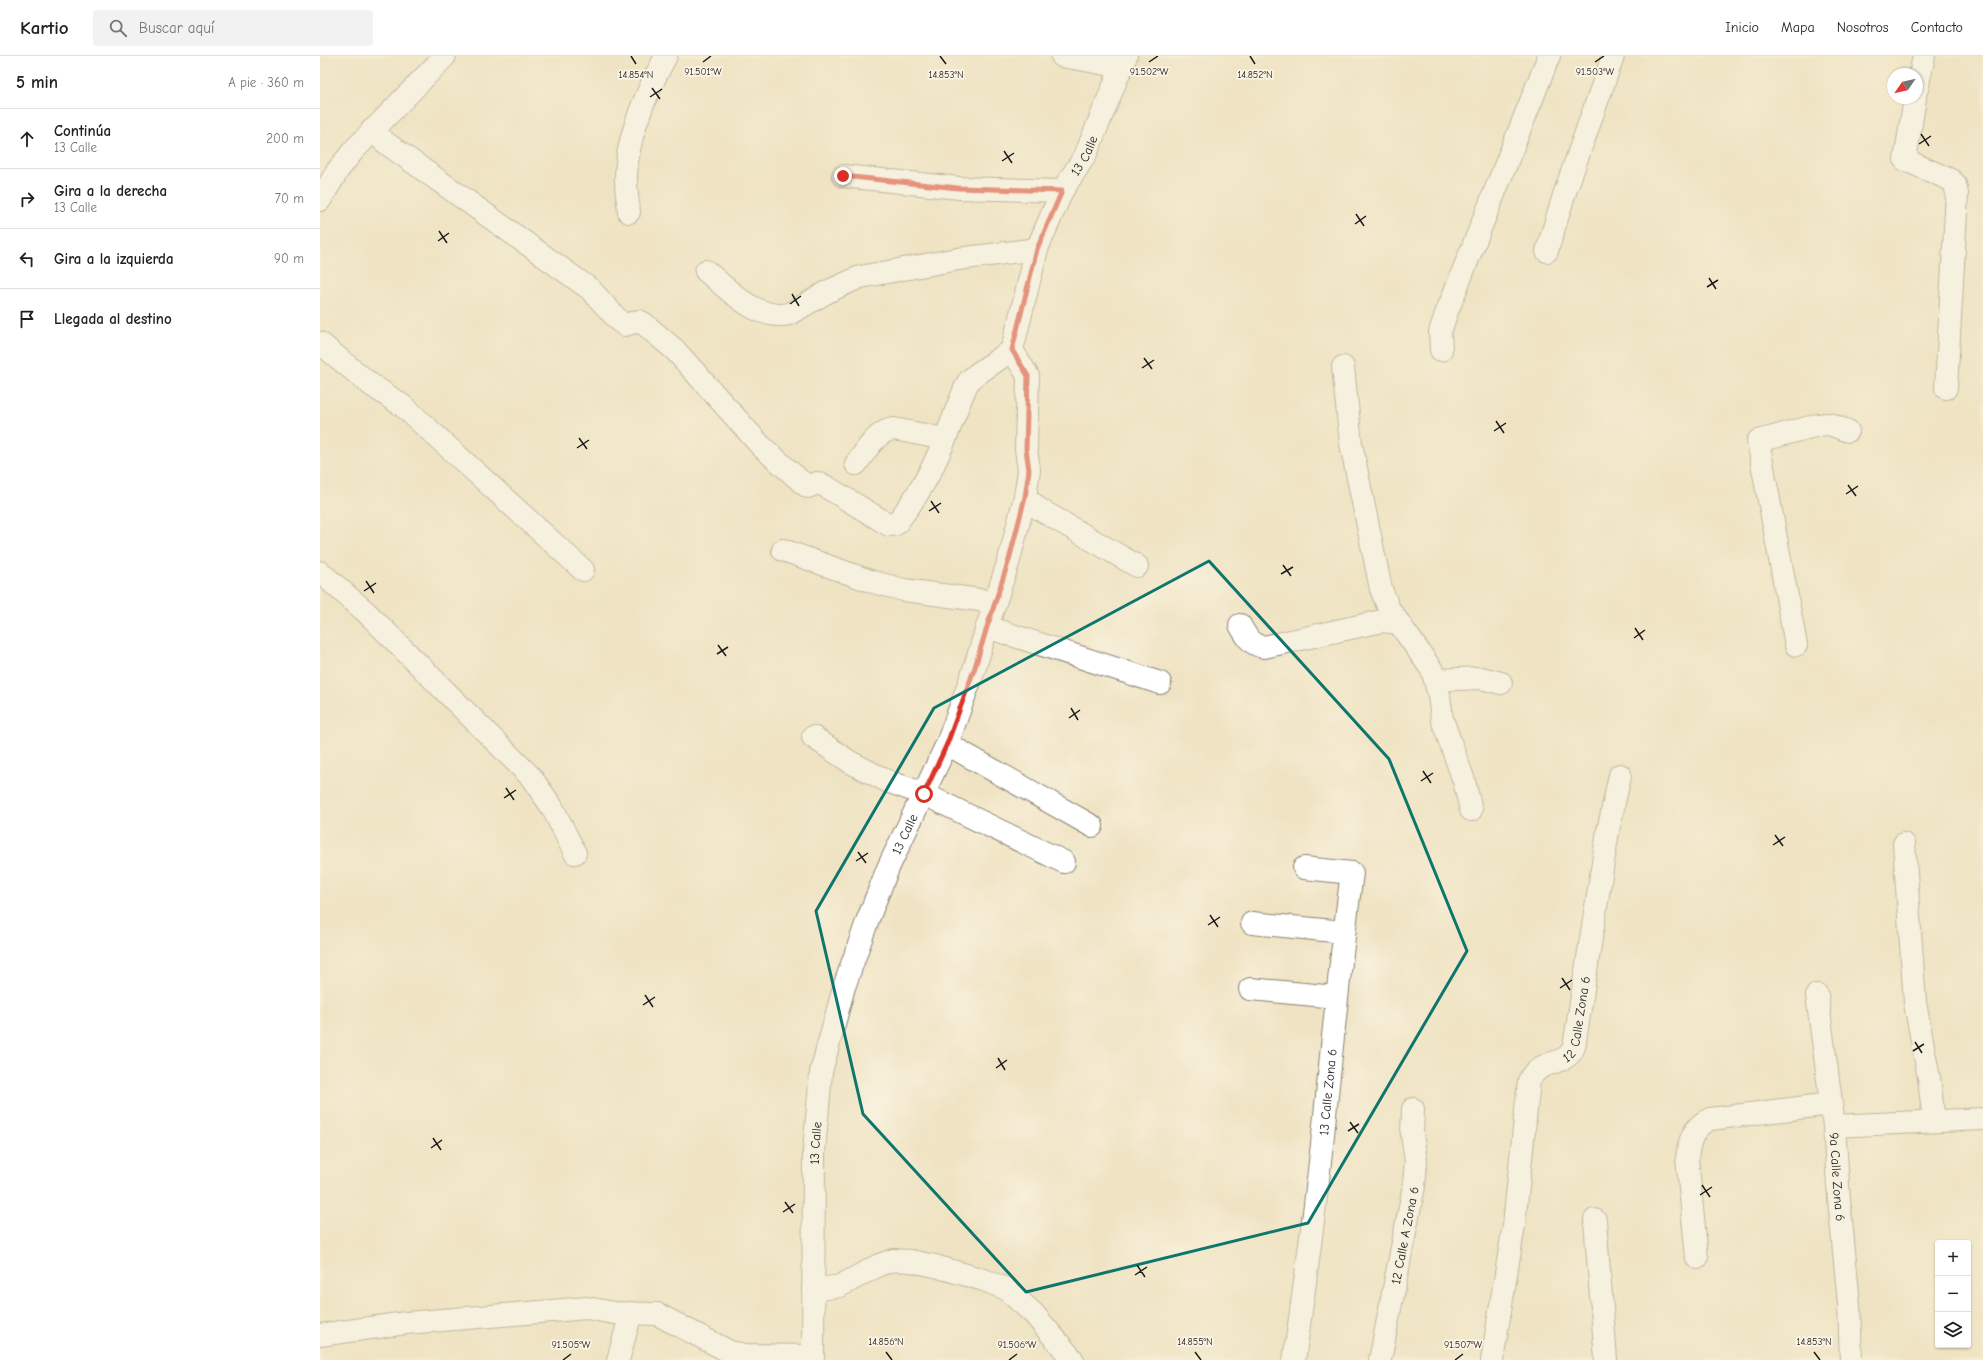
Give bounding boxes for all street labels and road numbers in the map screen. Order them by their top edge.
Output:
street label: 13 Calle [1067,133,1100,178]
street label: 13 Calle [888,811,920,857]
street label: 12 Calle Zona 6 [1560,975,1593,1065]
street label: 13 Calle Zona 6 [1315,1048,1339,1136]
street label: 13 Calle [806,1120,824,1165]
street label: 9a Calle Zona 6 [1827,1132,1849,1222]
street label: 12 Calle A Zona 6 [1387,1185,1421,1286]

